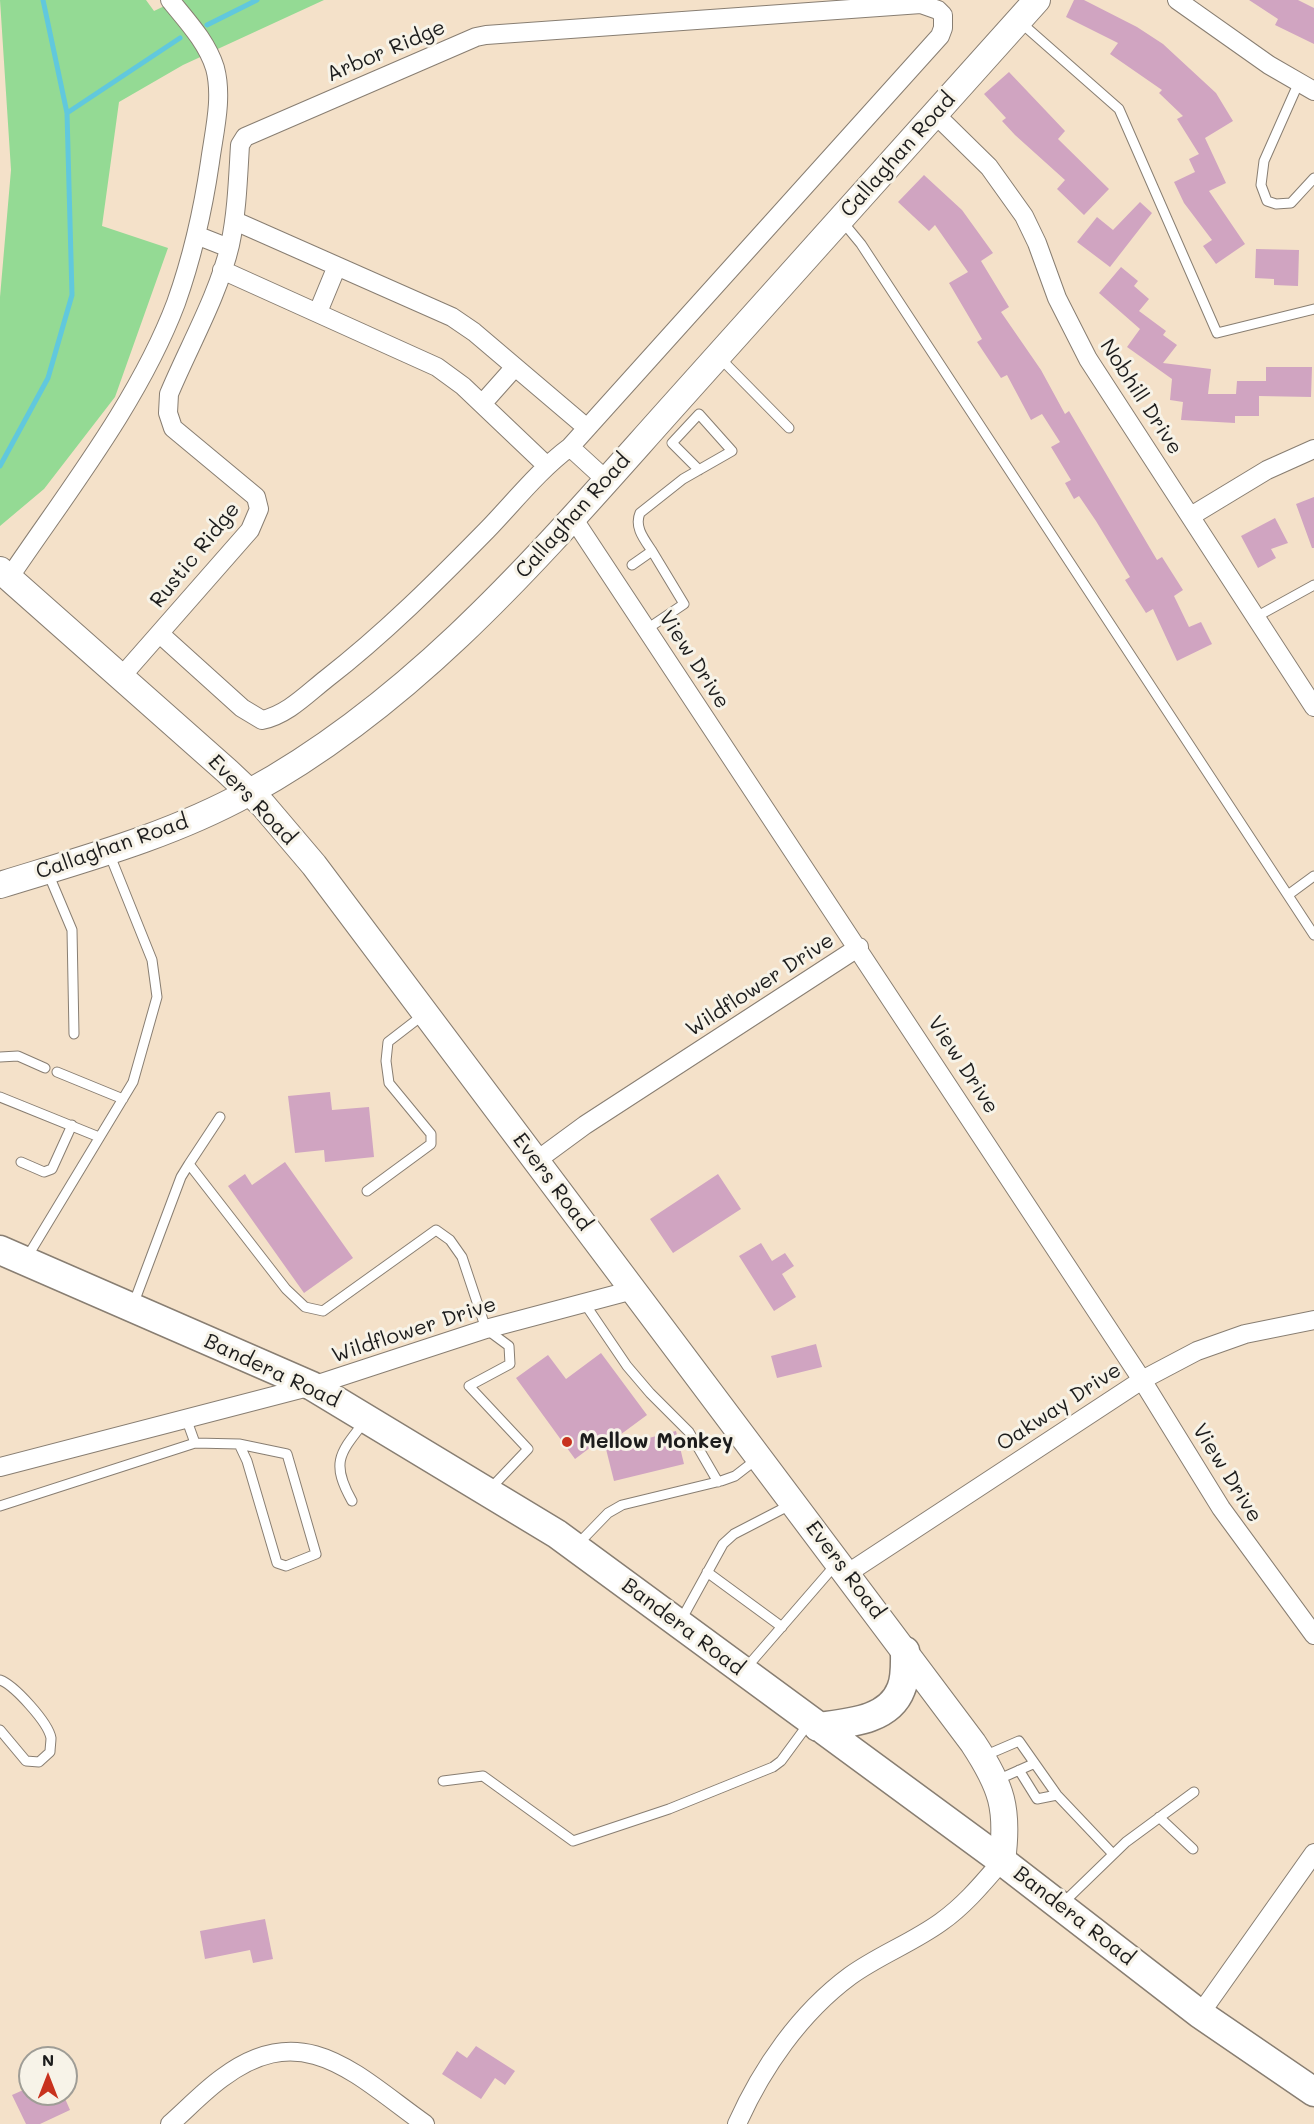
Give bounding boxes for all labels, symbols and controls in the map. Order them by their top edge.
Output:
street label: Arbor Ridge [323,15,449,87]
street label: Callaghan Road [835,87,961,223]
street label: Nobhill Drive [1094,335,1188,459]
street label: Callaghan Road [510,448,636,584]
street label: Rustic Ridge [145,497,245,613]
street label: View Drive [653,606,735,714]
street label: Evers Road [203,750,301,850]
street label: Callaghan Road [33,809,191,885]
street label: Wildflower Drive [681,928,839,1042]
street label: View Drive [922,1011,1004,1119]
street label: Evers Road [507,1128,597,1236]
street label: Wildflower Drive [329,1292,499,1368]
street label: Bandera Road [200,1329,344,1413]
street label: Oakway Drive [992,1357,1126,1457]
street label: View Drive [1187,1419,1267,1527]
place label: Mellow Monkey [579,1429,733,1455]
marker: Mellow Monkey [560,1435,574,1449]
street label: Evers Road [800,1516,890,1624]
street label: Bandera Road [617,1573,749,1681]
street label: Bandera Road [1008,1861,1140,1971]
north arrow [18,2046,78,2106]
text: N [42,2049,54,2070]

